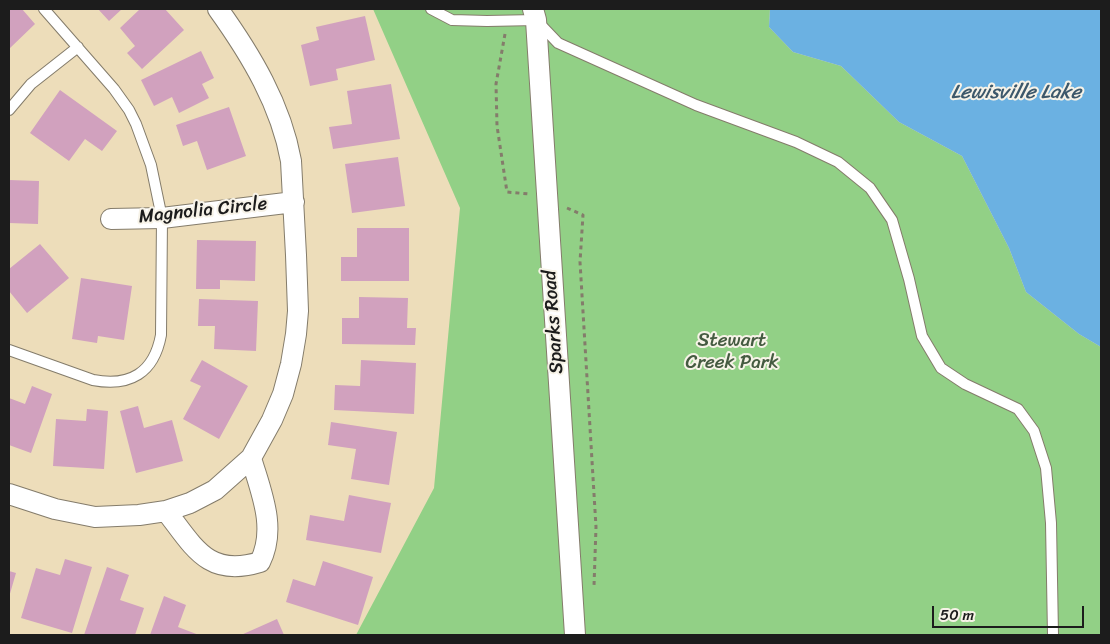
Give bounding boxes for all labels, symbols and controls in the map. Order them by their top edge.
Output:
water label: Lewisville Lake [951,81,1081,105]
street label: Magnolia Circle [138,193,268,229]
street label: Sparks Road [539,269,569,375]
park label: Stewart Creek Park [685,330,779,374]
scale bar [935,596,1088,628]
text: 50 m [940,602,974,628]

